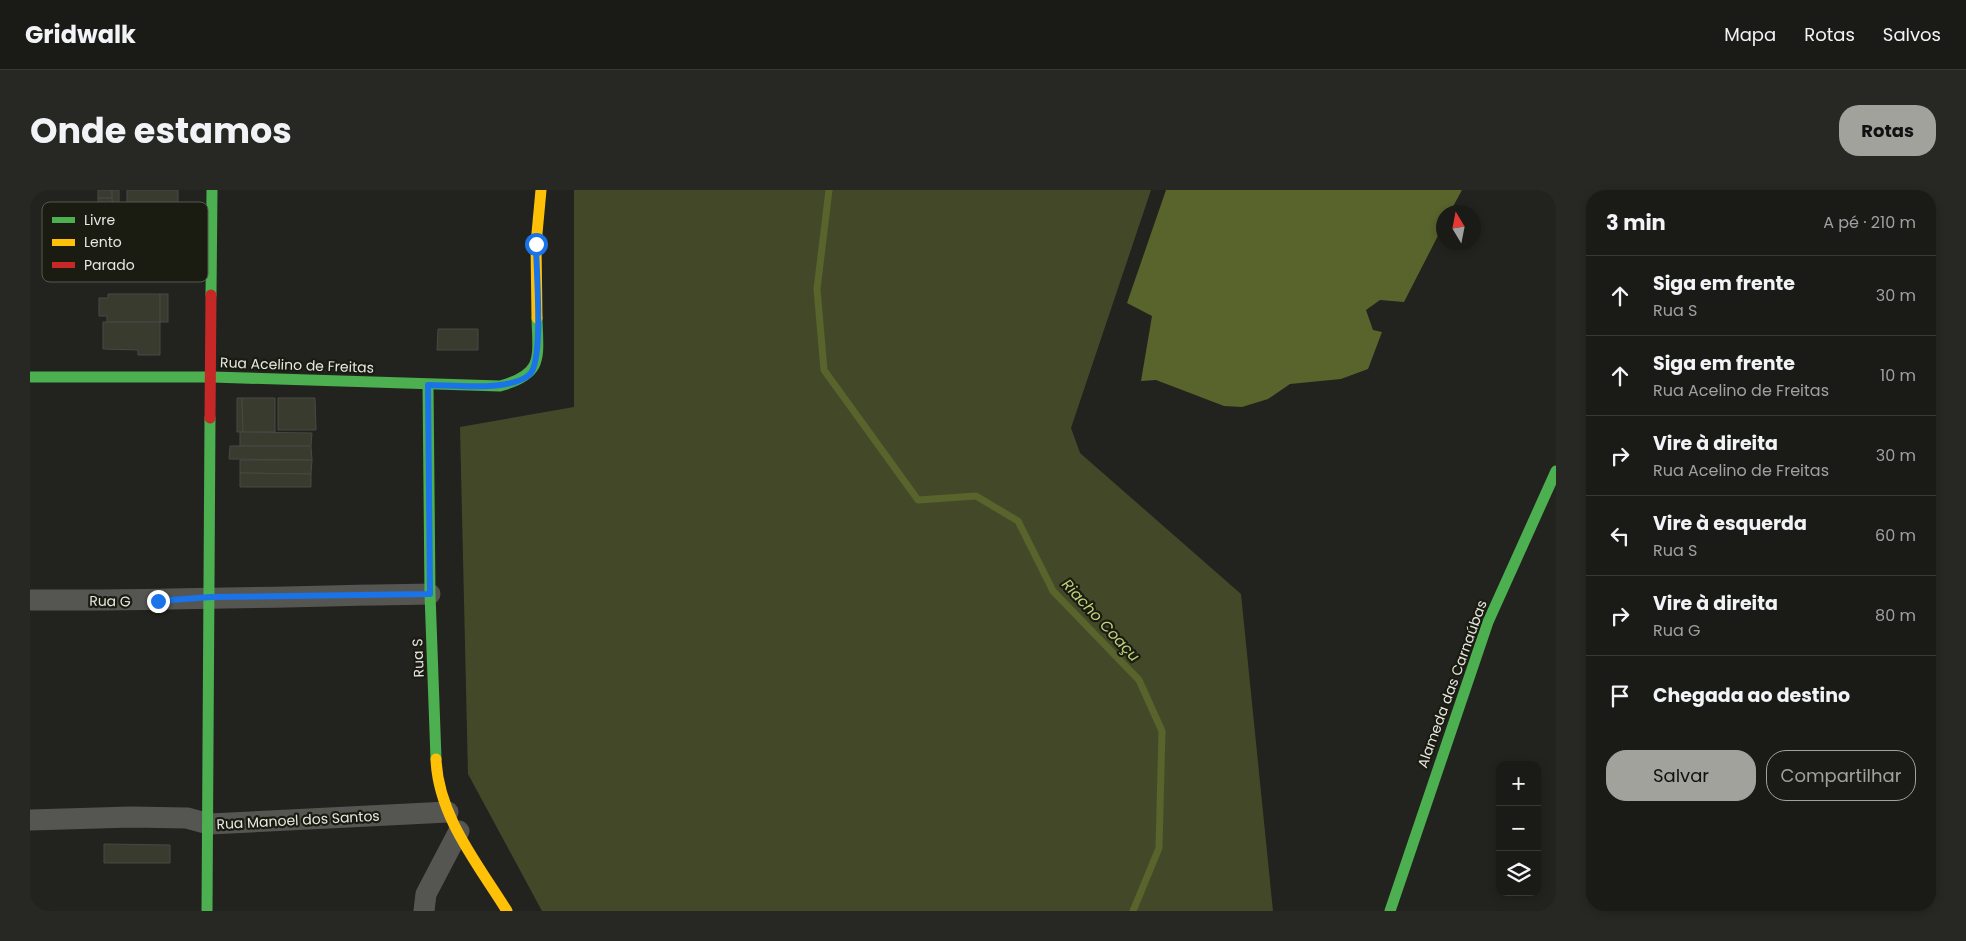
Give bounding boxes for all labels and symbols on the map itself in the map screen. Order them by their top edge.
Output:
legend [42,202,208,282]
north arrow [1436,205,1481,250]
text: Livre [84,210,116,230]
text: Lento [84,232,122,252]
route start [525,233,548,256]
text: Parado [84,255,135,275]
street label: Rua Acelino de Freitas [220,352,374,378]
water label: Riacho Coaçu [1057,574,1145,666]
route end [147,590,170,613]
street label: Rua G [89,591,131,611]
street label: Alameda das Carnaúbas [1412,597,1492,771]
street label: Rua S [407,638,429,678]
street label: Rua Manoel dos Santos [216,806,380,834]

